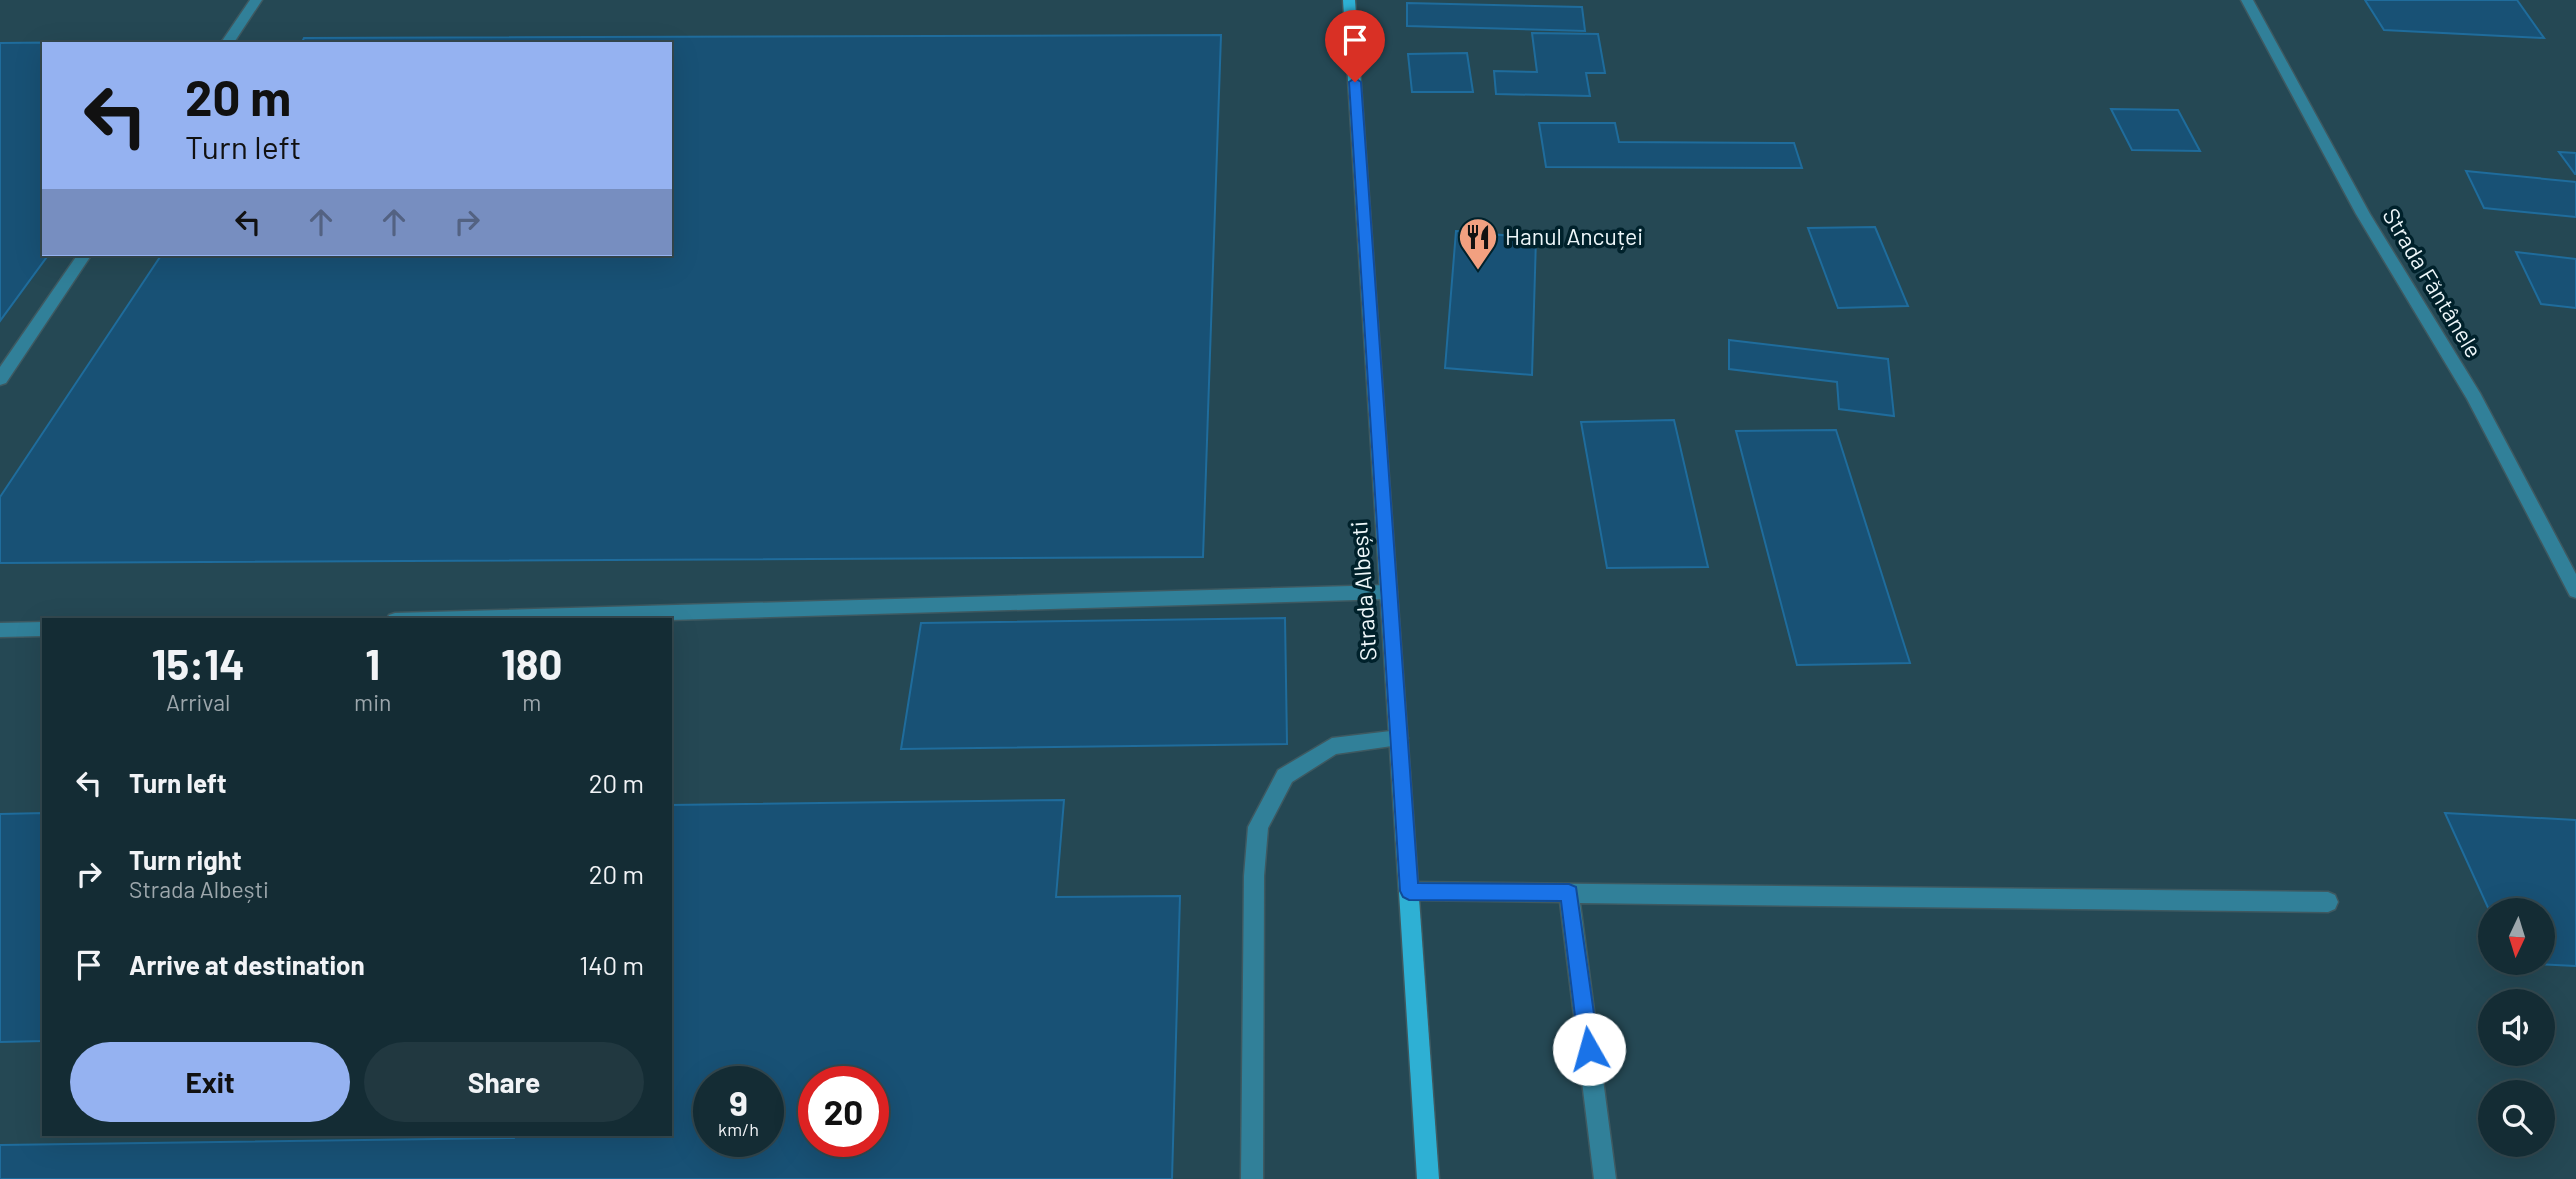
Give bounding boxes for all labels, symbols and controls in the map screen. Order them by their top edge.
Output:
pin [1325,10,1385,82]
icon: arrive [1336,21,1374,59]
text: 20 m [185,67,291,126]
icon: left [70,70,161,161]
text: Turn left [185,127,302,165]
icon: left [229,203,267,241]
icon: ahead [302,203,340,241]
icon: ahead [375,203,413,241]
icon: right [448,203,486,241]
street label: Strada Făntânele [2377,203,2488,362]
restaurant icon: Hanul Ancuței [1457,216,1499,271]
place label: Hanul Ancuței [1505,222,1643,250]
street label: Strada Albești [1344,520,1382,662]
text: 15:14 [152,638,245,688]
text: 1 [365,638,380,688]
text: 180 [501,638,562,688]
text: Arrival [166,688,230,716]
text: min [354,688,391,716]
text: m [522,688,541,716]
icon: left [70,764,108,802]
text: Turn left [129,767,227,798]
text: 20 m [589,767,644,798]
text: Turn right [129,844,242,875]
icon: right [70,855,108,893]
text: 20 m [589,858,644,889]
text: Strada Albești [129,875,269,903]
north arrow [2478,898,2555,975]
map controls [2478,898,2555,1157]
icon: arrive [70,946,108,984]
text: Arrive at destination [129,949,365,980]
text: 140 m [579,949,644,980]
button: sound [2478,989,2555,1066]
position arrow [1552,1012,1626,1086]
button: Exit [70,1042,350,1122]
button: Share [364,1042,644,1122]
speed limit sign: 20 [798,1066,889,1157]
button: search [2478,1080,2555,1157]
text: 9 [729,1081,748,1123]
text: km/h [718,1118,759,1140]

